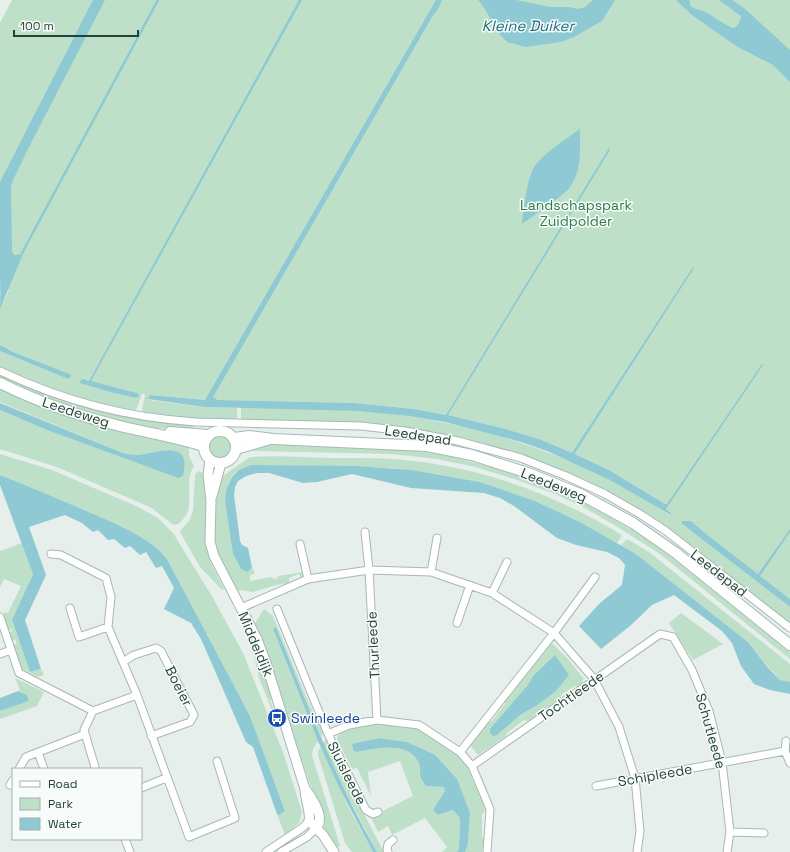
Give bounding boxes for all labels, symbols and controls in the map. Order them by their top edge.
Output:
scale bar [14,12,138,38]
water label: Kleine Duiker [482,16,575,35]
text: 100 m [20,18,54,34]
park label: Landschapspark Zuidpolder [520,196,632,230]
street label: Leedeweg [40,393,112,431]
street label: Leedepad [383,421,453,449]
street label: Leedeweg [518,464,590,506]
street label: Leedepad [687,545,751,601]
street label: Middeldijk [234,609,278,680]
street label: Thurleede [362,611,384,679]
street label: Boeier [161,663,197,709]
street label: Tochtleede [535,667,607,725]
street label: Schutleede [692,691,730,771]
bus stop icon: Swinleede [266,707,288,729]
place label: Swinleede [291,709,360,727]
street label: Sluisleede [323,738,371,808]
street label: Schipleede [616,760,694,790]
legend [12,768,142,840]
text: Road [48,776,77,792]
text: Park [48,796,73,812]
text: Water [48,816,82,832]

